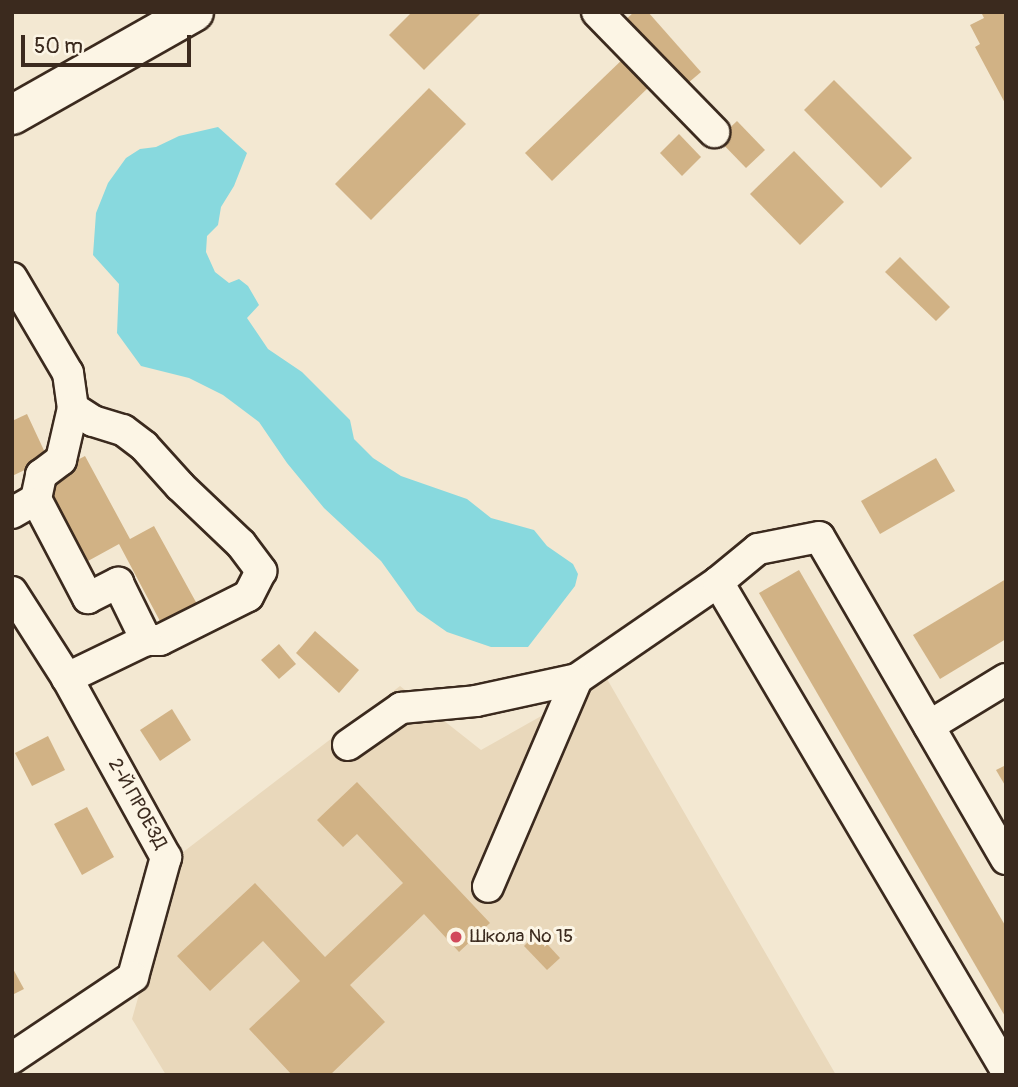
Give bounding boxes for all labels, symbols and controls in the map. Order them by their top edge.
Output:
scale bar [24,21,194,65]
text: 50 m [34,33,83,60]
street label: 2-Й ПРОЕЗД [103,755,171,853]
place label: Школа № 15 [470,926,573,948]
marker: Школа № 15 [448,929,464,945]

